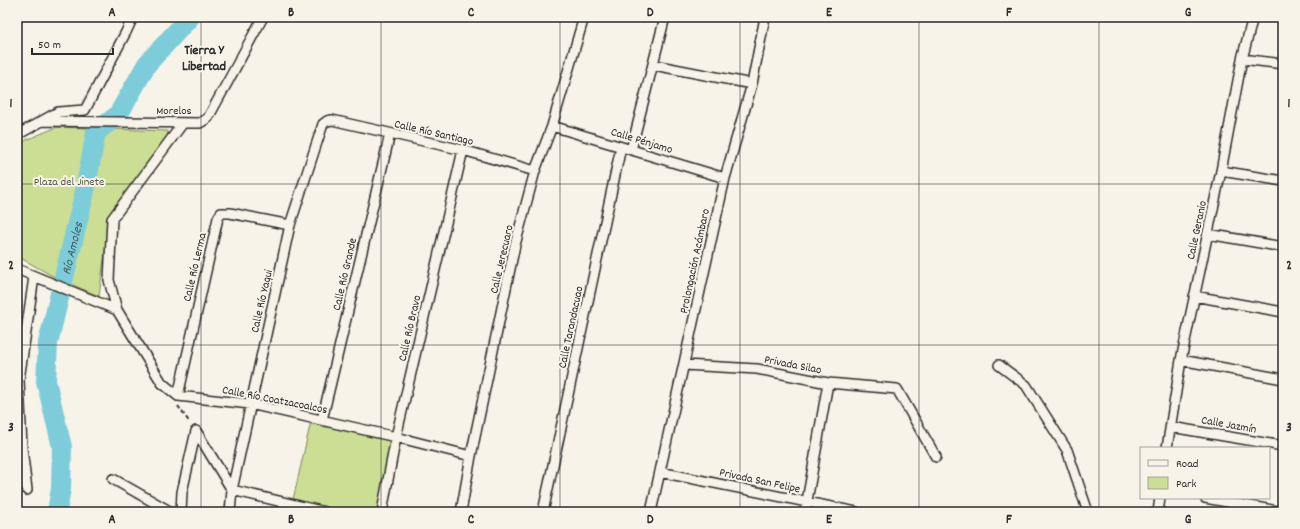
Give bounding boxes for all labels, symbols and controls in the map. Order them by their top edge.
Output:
text: A [108,4,116,23]
text: B [288,4,294,23]
text: C [468,4,475,23]
text: D [647,4,654,23]
text: E [826,4,833,23]
text: F [1006,4,1012,23]
text: G [1185,4,1192,23]
scale bar [32,30,113,56]
text: 50 m [38,37,61,54]
district label: Tierra Y Libertad [182,41,226,77]
text: 1 [10,95,13,114]
text: 1 [1288,95,1291,114]
street label: Morelos [156,103,192,120]
street label: Calle Río Santiago [392,116,475,151]
street label: Calle Pénjamo [609,124,675,159]
park label: Plaza del Jinete [34,174,104,191]
street label: Calle Geranio [1183,199,1212,261]
street label: Prolongación Acámbaro [676,207,715,315]
water label: Río Amoles [58,220,89,277]
street label: Calle Jerecuaro [486,223,519,295]
street label: Calle Río Lerma [179,231,212,303]
street label: Calle Río Grande [329,236,362,312]
text: 2 [8,257,14,276]
text: 2 [1286,257,1292,276]
street label: Calle Río Yaqui [247,268,278,335]
street label: Calle Tarandacuao [554,285,588,370]
street label: Calle Río Bravo [395,294,426,363]
street label: Privada Silao [763,352,823,379]
street label: Calle Río Coatzacoalcos [221,382,329,419]
street label: Calle Jazmín [1200,412,1258,439]
text: 3 [8,419,14,438]
text: 3 [1286,419,1292,438]
legend [1140,447,1270,499]
text: Road [1176,456,1198,473]
street label: Privada San Felipe [718,465,802,498]
text: Park [1176,476,1197,493]
text: A [108,511,116,529]
text: B [288,511,294,529]
text: C [468,511,475,529]
text: D [647,511,654,529]
text: E [826,511,833,529]
text: F [1006,511,1012,529]
text: G [1185,511,1192,529]

